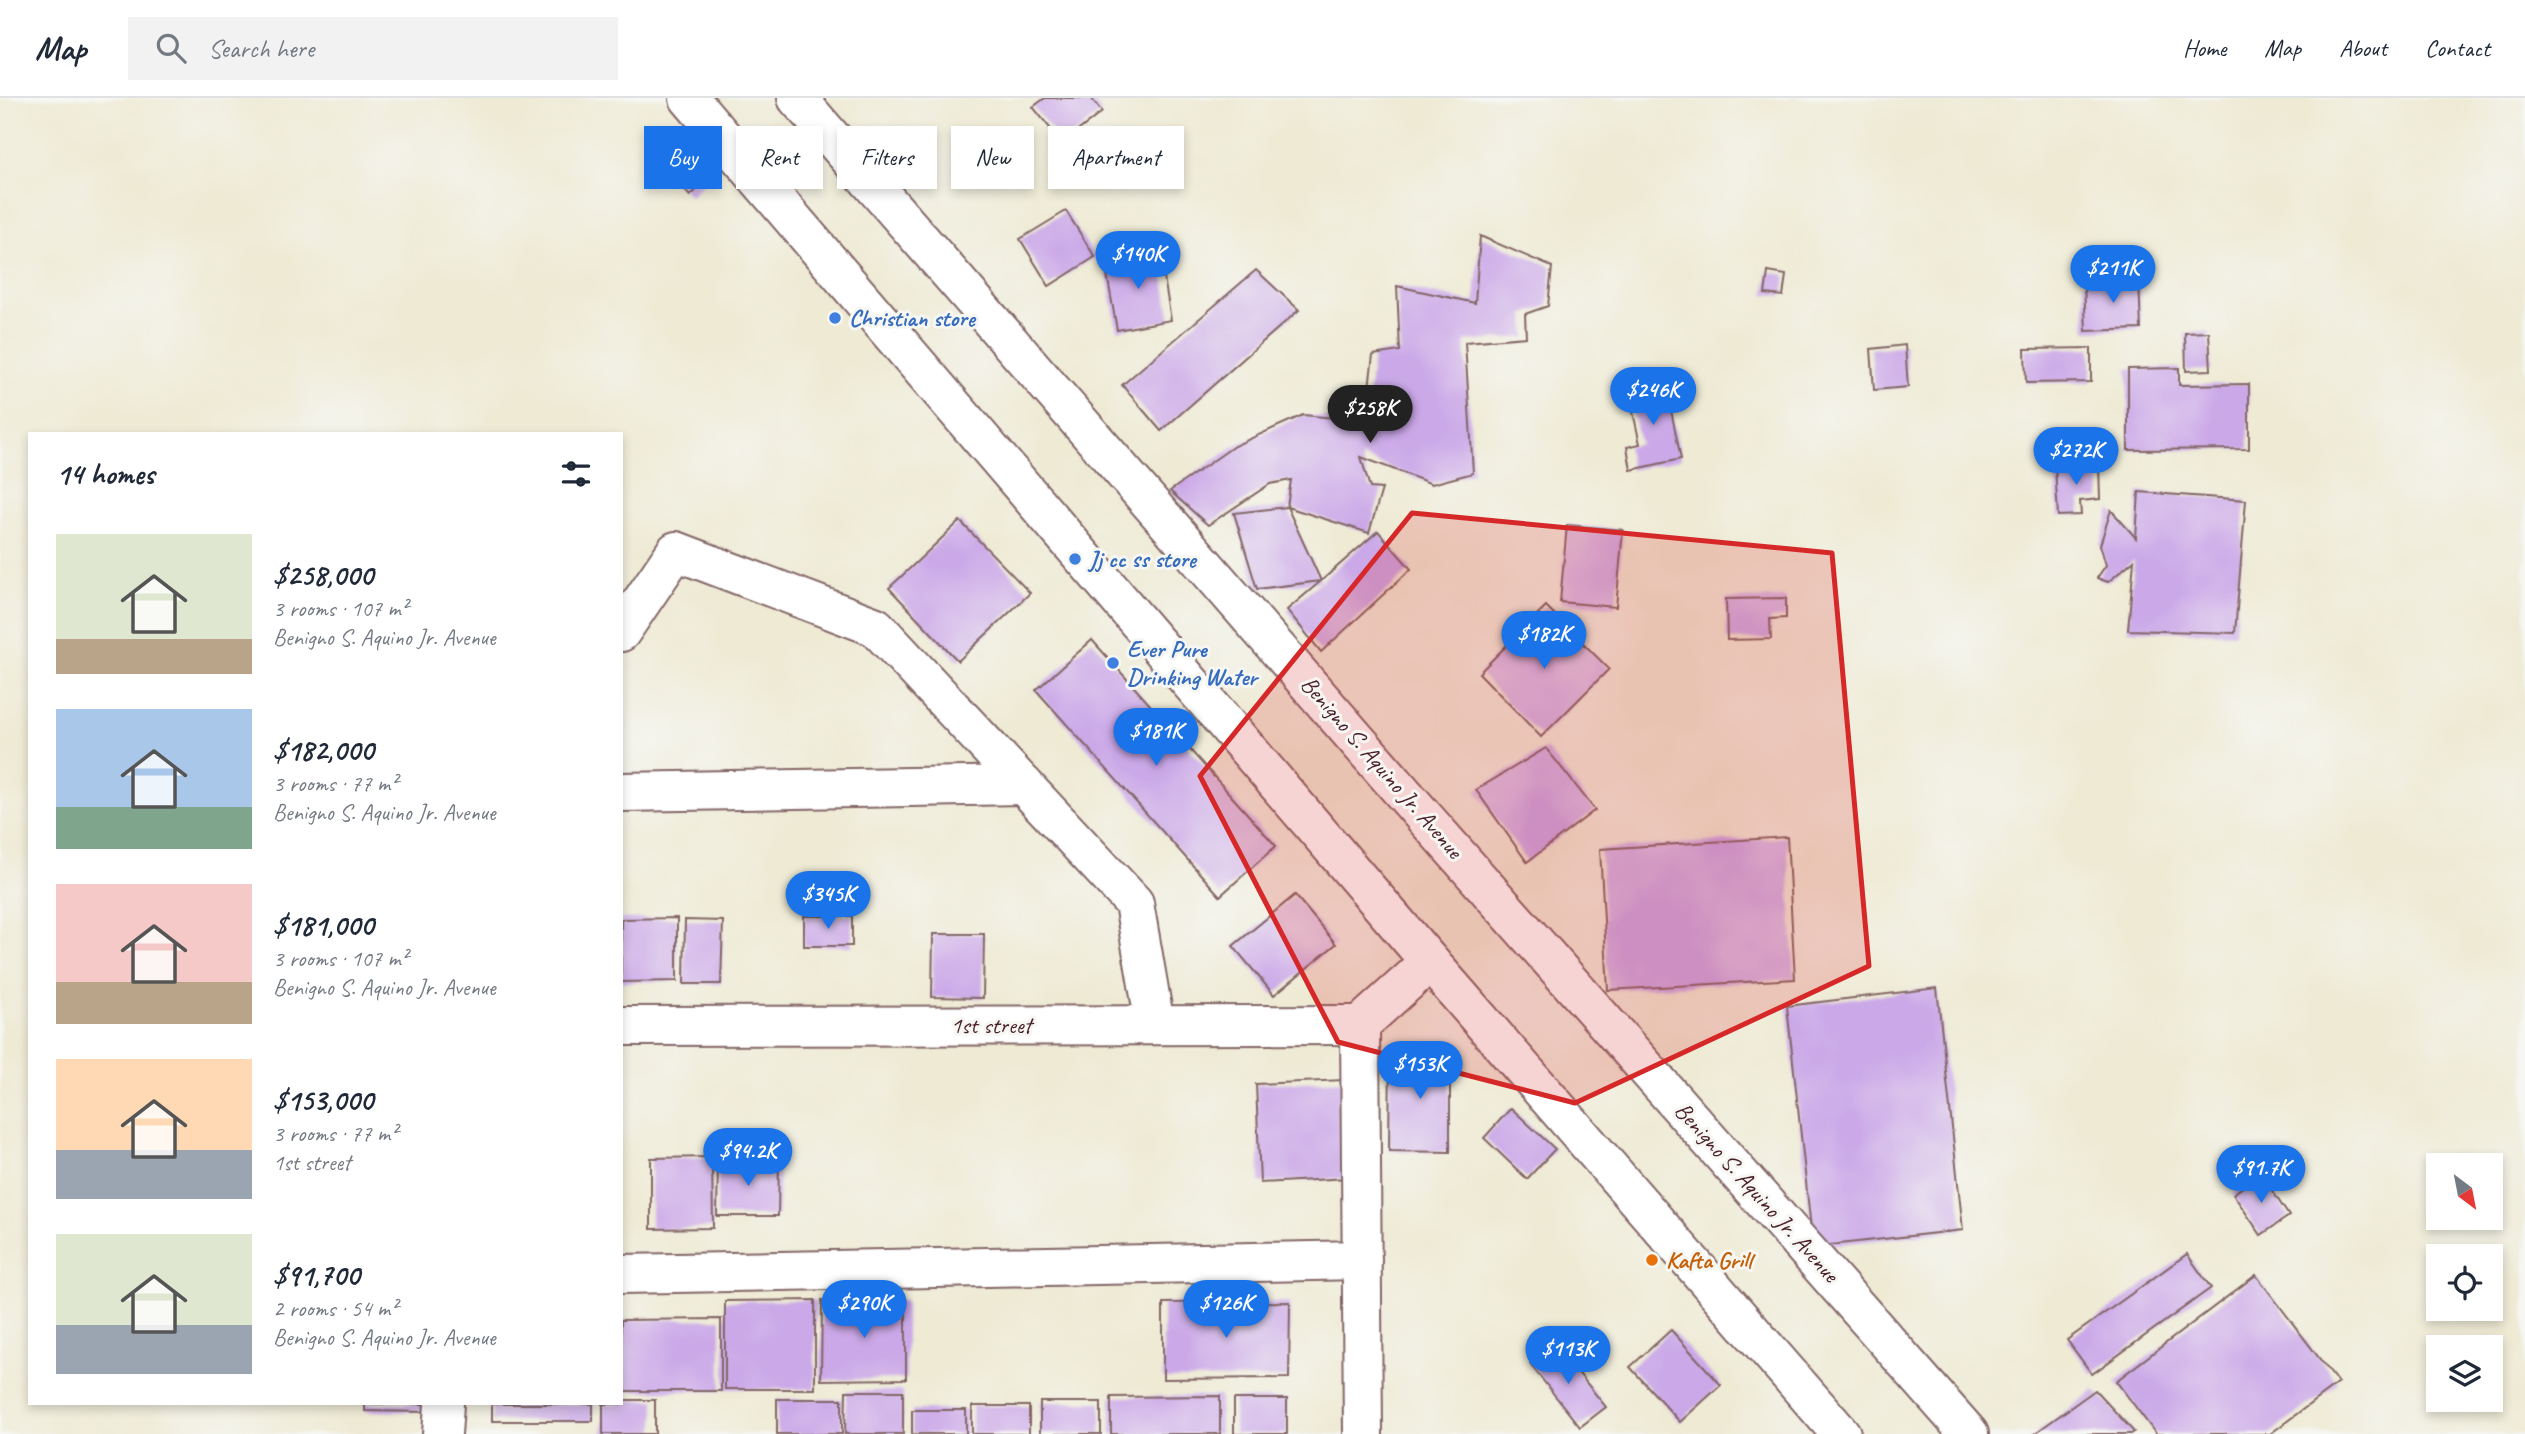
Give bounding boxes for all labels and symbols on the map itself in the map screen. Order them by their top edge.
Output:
pin: $140K [1089,232,1187,291]
pin: $211K [2064,246,2162,305]
place label: Christian store [849,303,977,333]
marker: Christian store [827,310,843,326]
pin: $246K [1604,368,1702,427]
pin: $258K [1321,386,1419,445]
pin: $272K [2027,428,2125,487]
place label: Jj cc ss store [1087,544,1198,574]
marker: Jj cc ss store [1067,551,1083,567]
pin: $182K [1495,612,1593,671]
place label: Ever Pure Drinking Water [1127,634,1259,692]
marker: Ever Pure Drinking Water [1105,655,1121,671]
street label: Benigno S. Aquino Jr. Avenue [1295,670,1471,866]
pin: $181K [1107,708,1205,768]
pin: $345K [779,872,877,931]
street label: 1st street [950,1010,1035,1040]
pin: $153K [1371,1042,1469,1101]
street label: Benigno S. Aquino Jr. Avenue [1668,1096,1847,1290]
pin: $94.2K [691,1128,805,1188]
pin: $91.7K [2204,1146,2318,1205]
north arrow [2426,1153,2502,1230]
place label: Kafta Grill [1666,1245,1756,1275]
marker: Kafta Grill [1644,1252,1660,1268]
pin: $290K [815,1280,913,1340]
pin: $126K [1177,1280,1275,1340]
pin: $113K [1519,1326,1617,1386]

